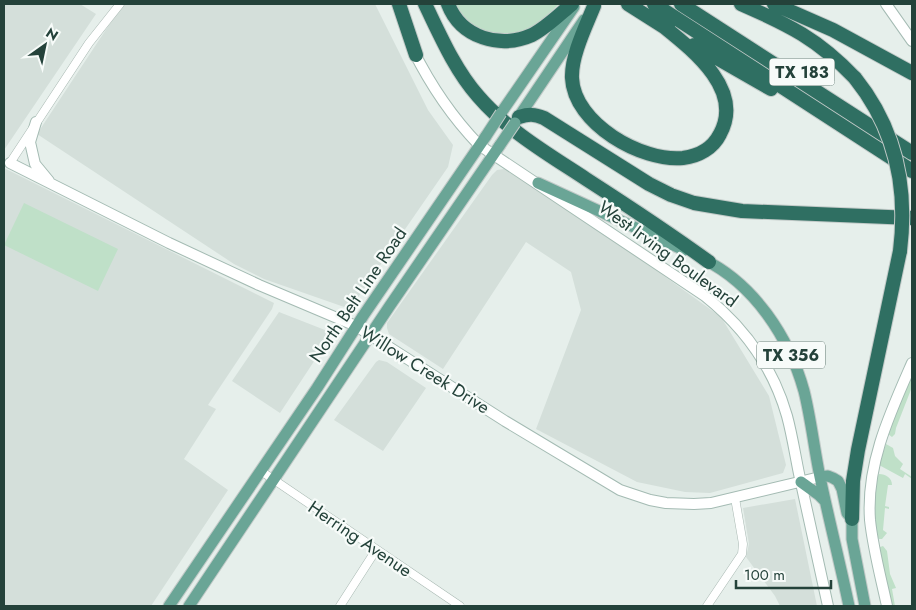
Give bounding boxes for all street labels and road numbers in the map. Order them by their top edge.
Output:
road number: TX 183 [770,58,834,86]
street label: West Irving Boulevard [593,194,743,314]
street label: North Belt Line Road [303,222,413,368]
street label: Willow Creek Drive [355,320,495,420]
road number: TX 356 [757,342,825,368]
street label: Herring Avenue [303,495,417,583]

